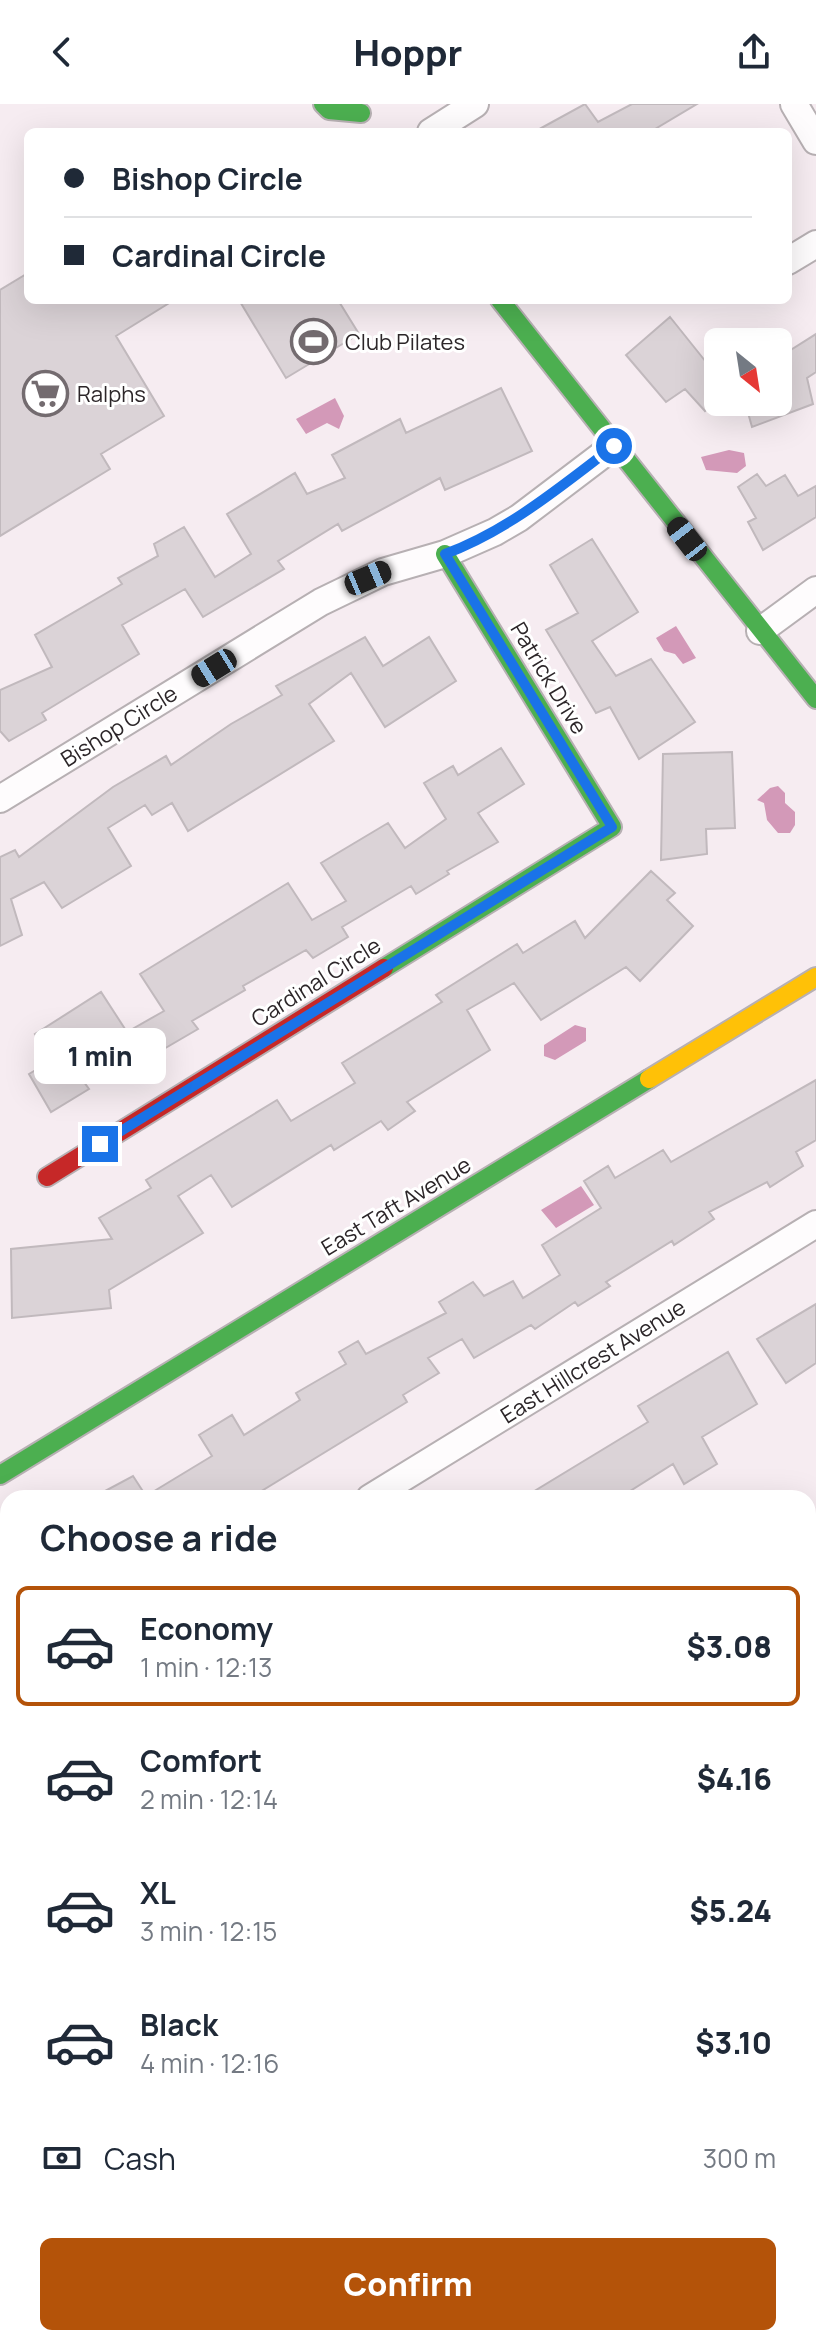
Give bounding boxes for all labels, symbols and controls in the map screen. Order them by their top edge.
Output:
text: Hoppr [354,28,462,77]
icon: back [40,30,84,74]
icon: share [732,30,776,74]
text: Bishop Circle [112,158,303,199]
text: Cardinal Circle [112,235,326,276]
sports icon: Club Pilates [290,318,338,366]
place label: Club Pilates [345,327,465,357]
north arrow [704,328,792,416]
map controls [704,328,792,416]
supermarket icon: Ralphs [22,370,70,418]
place label: Ralphs [77,379,146,409]
route start [596,428,632,464]
car [663,513,711,565]
car [341,558,395,598]
street label: Patrick Drive [504,616,594,740]
car [187,645,241,691]
street label: Bishop Circle [55,678,183,774]
street label: Cardinal Circle [246,930,386,1034]
callout: 1 min [34,1028,166,1084]
text: 1 min [67,1038,133,1074]
route end [82,1126,118,1162]
street label: East Taft Avenue [316,1149,477,1263]
street label: East Hillcrest Avenue [495,1292,691,1430]
text: Choose a ride [40,1513,278,1562]
text: Economy [140,1608,273,1649]
icon: car [44,1610,116,1682]
text: $3.08 [687,1626,772,1667]
text: 1 min · 12:13 [140,1649,272,1685]
text: Comfort [140,1740,262,1781]
icon: car [44,1742,116,1814]
text: $4.16 [697,1758,772,1799]
text: 2 min · 12:14 [140,1781,278,1817]
text: XL [140,1872,176,1913]
icon: car [44,1874,116,1946]
text: $5.24 [690,1890,772,1931]
text: 3 min · 12:15 [140,1913,277,1949]
text: Black [140,2004,218,2045]
icon: car [44,2006,116,2078]
text: $3.10 [695,2022,772,2063]
text: 4 min · 12:16 [140,2045,279,2081]
icon: cash [40,2136,84,2180]
text: Cash [104,2138,176,2179]
text: 300 m [703,2140,776,2176]
button: Confirm [40,2238,776,2330]

